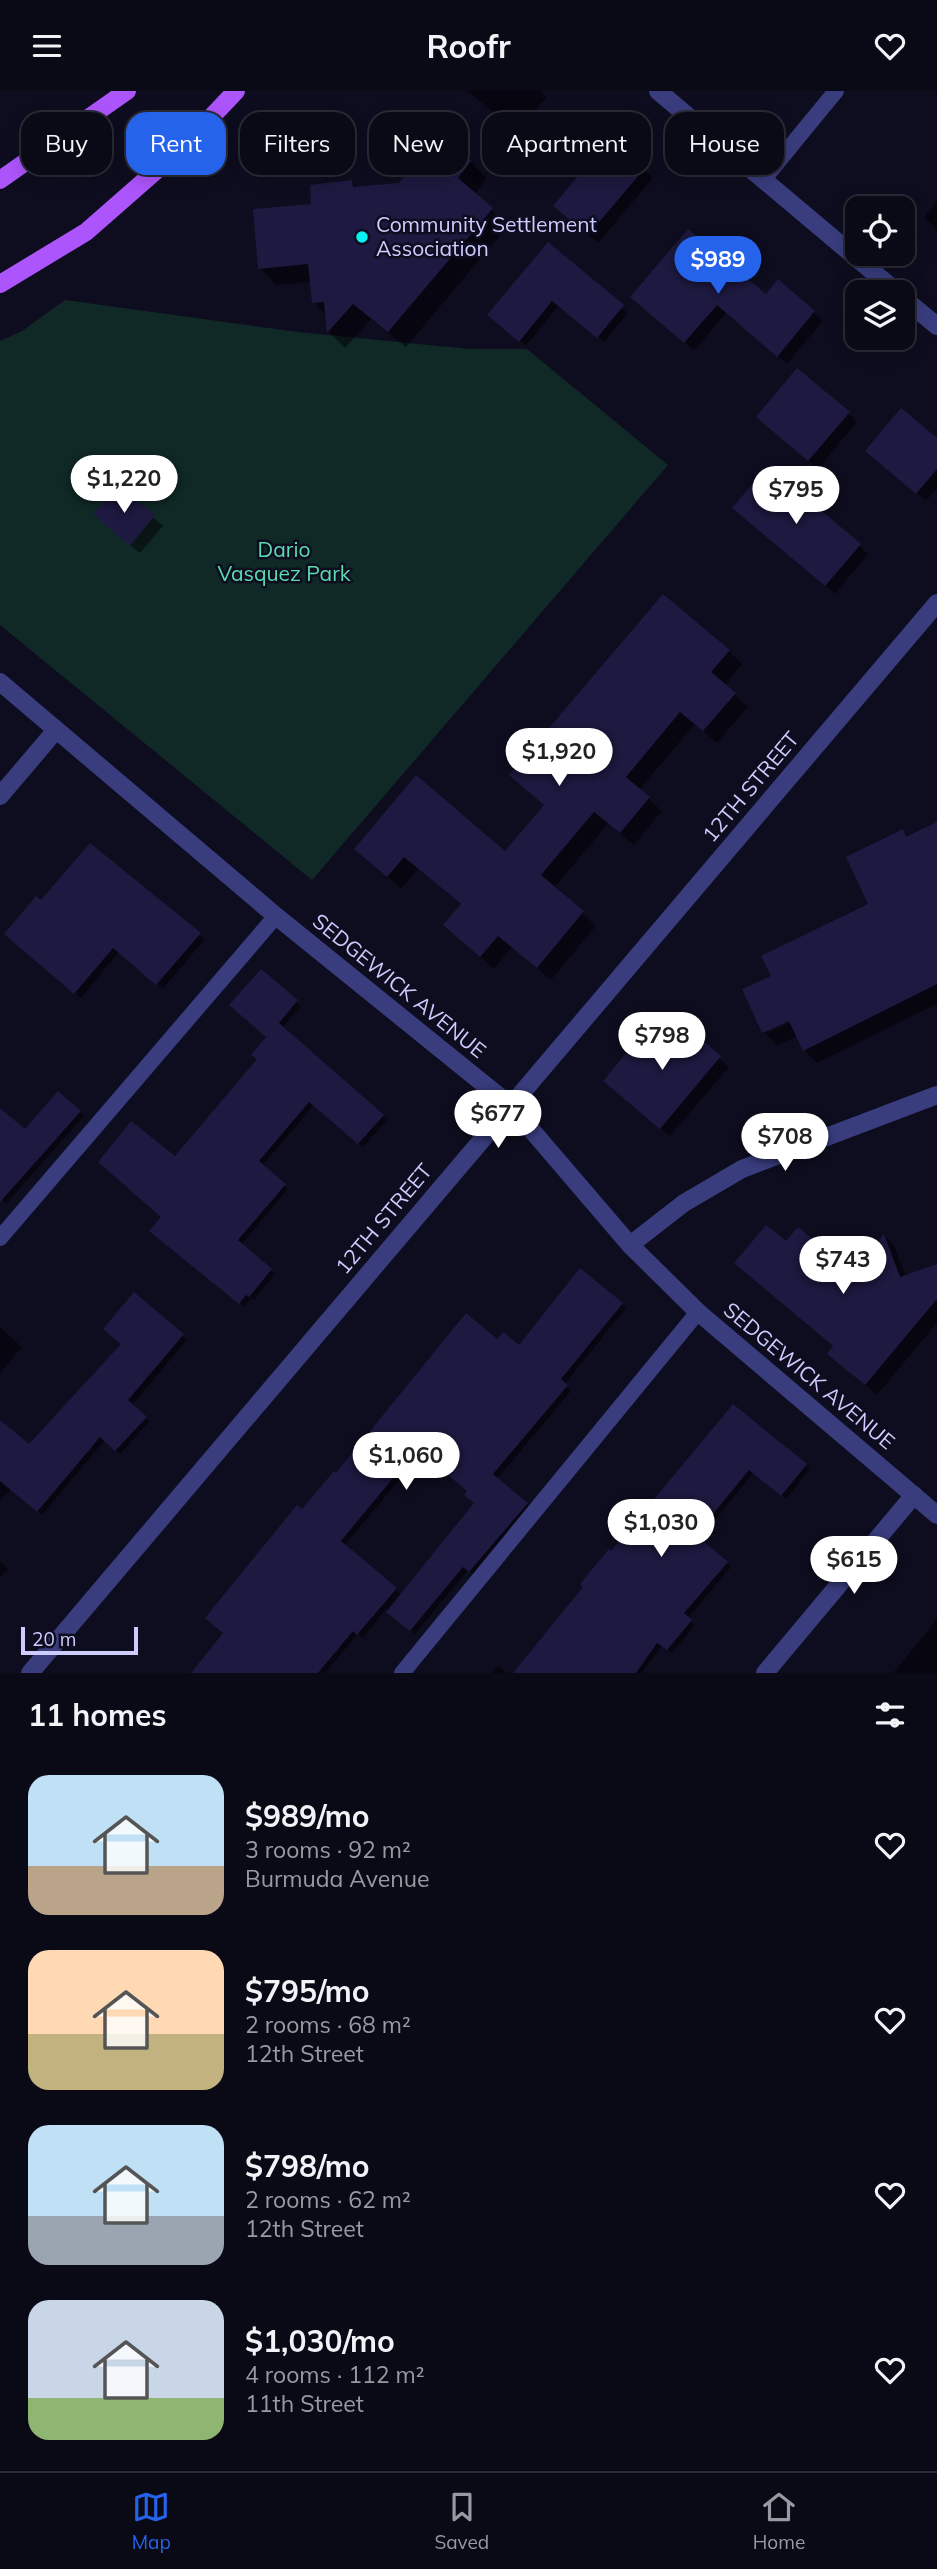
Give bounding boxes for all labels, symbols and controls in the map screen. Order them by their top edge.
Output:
text: Roofr [426,26,511,66]
icon: menu [28,27,66,65]
icon: heart [871,27,909,65]
chip: Buy [21,112,112,175]
chip: Rent [126,112,226,175]
chip: Filters [240,112,355,175]
chip: New [369,112,468,175]
chip: Apartment [482,112,651,175]
chip: House [665,112,784,175]
map controls [845,196,915,350]
button: locate [845,196,915,266]
place label: Community Settlement Association [376,211,597,261]
marker: Community Settlement Association [354,229,370,245]
pin: $989 [677,237,759,296]
text: $989 [690,244,746,273]
button: layers [845,280,915,350]
pin: $1,220 [67,455,181,515]
text: $1,220 [87,463,161,492]
pin: $795 [755,467,837,526]
text: $795 [768,474,824,503]
park label: Dario Vasquez Park [217,536,351,586]
street label: 12TH STREET [696,725,804,847]
pin: $1,920 [502,729,616,788]
text: $1,920 [522,736,596,765]
street label: SEDGEWICK AVENUE [308,907,491,1063]
pin: $798 [621,1013,703,1072]
text: $798 [634,1020,690,1049]
pin: $677 [457,1091,539,1150]
text: $677 [470,1098,526,1127]
pin: $708 [744,1114,826,1173]
text: $708 [757,1121,813,1150]
street label: 12TH STREET [329,1157,437,1279]
pin: $743 [802,1237,884,1296]
text: $743 [815,1244,871,1273]
street label: SEDGEWICK AVENUE [719,1296,900,1454]
pin: $1,060 [349,1433,463,1492]
text: $1,060 [369,1440,443,1469]
pin: $1,030 [604,1499,718,1559]
text: $1,030 [624,1507,698,1536]
pin: $615 [813,1537,895,1596]
text: $615 [826,1544,882,1573]
scale bar [21,1624,138,1656]
text: 20 m [32,1627,76,1651]
text: 11 homes [28,1696,167,1734]
icon: filters [871,1696,909,1734]
text: $989/mo [245,1797,369,1835]
icon: home [84,1803,168,1887]
icon: heart [871,1826,909,1864]
text: 3 rooms · 92 m² [245,1835,411,1864]
text: Burmuda Avenue [245,1864,429,1893]
text: $795/mo [245,1972,369,2010]
icon: home [84,1978,168,2062]
icon: heart [871,2001,909,2039]
text: 2 rooms · 68 m² [245,2010,411,2039]
text: 12th Street [245,2039,364,2068]
text: $798/mo [245,2147,369,2185]
icon: home [84,2153,168,2237]
icon: heart [871,2176,909,2214]
text: 2 rooms · 62 m² [245,2185,411,2214]
text: 12th Street [245,2214,364,2243]
text: $1,030/mo [245,2322,395,2360]
icon: home [84,2328,168,2412]
icon: heart [871,2351,909,2389]
text: 4 rooms · 112 m² [245,2360,425,2389]
text: 11th Street [245,2389,364,2418]
tab: Map [132,2488,171,2554]
tab: Saved [434,2488,489,2554]
tab: Home [753,2488,805,2554]

